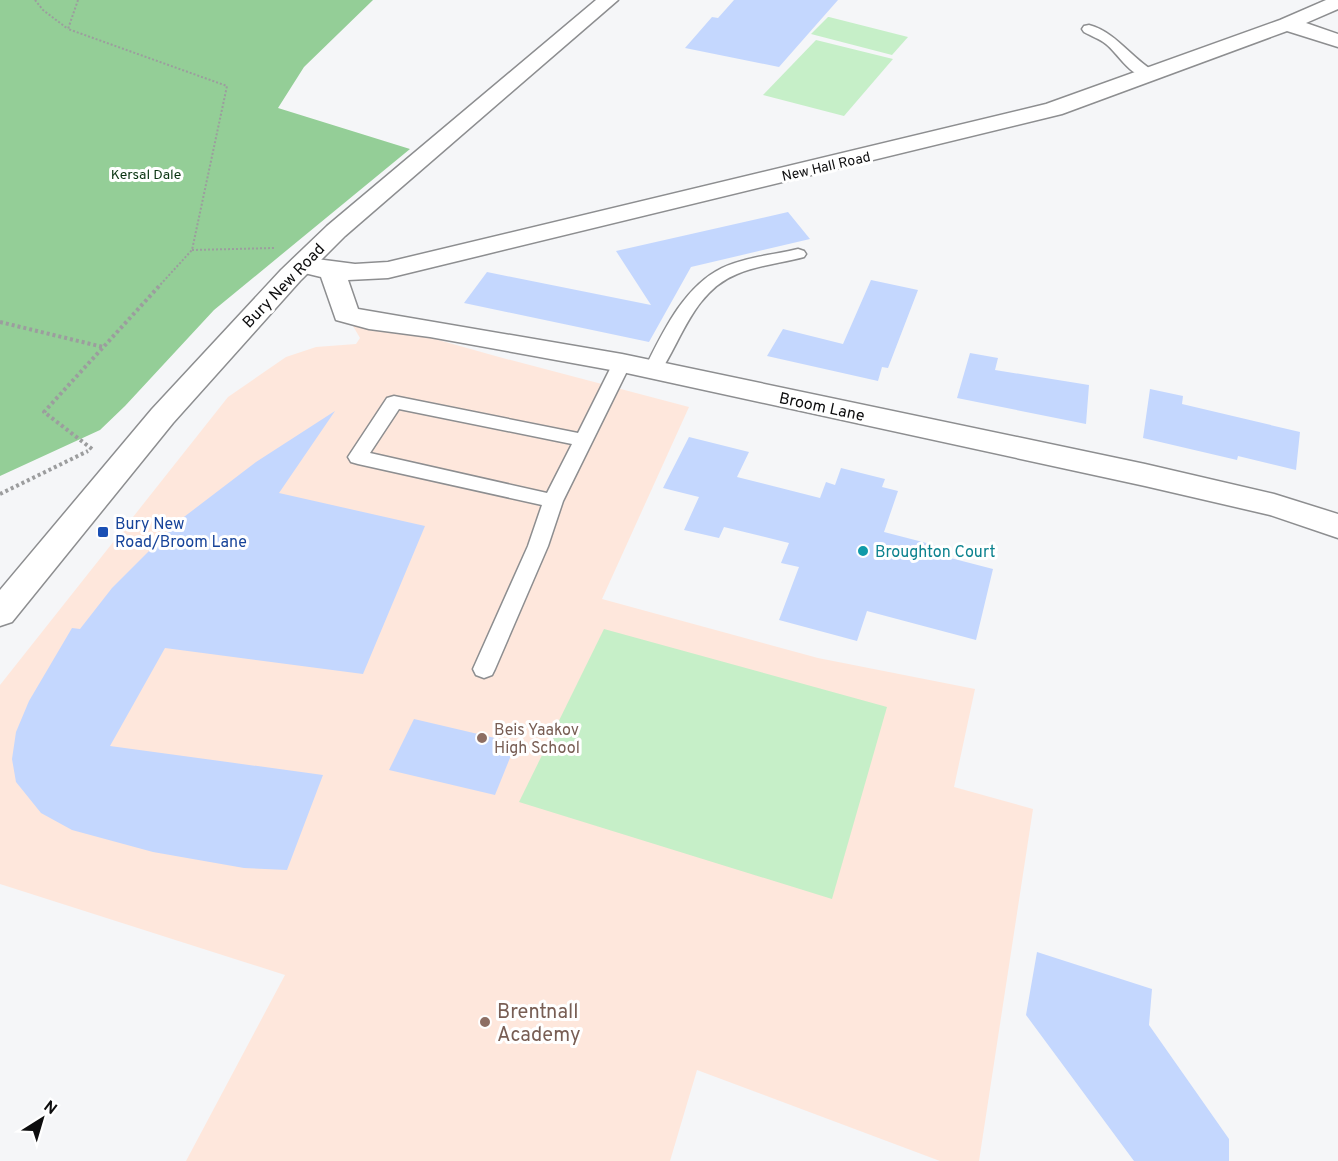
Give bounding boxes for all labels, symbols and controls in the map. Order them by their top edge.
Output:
street label: New Hall Road [780,149,872,186]
park label: Kersal Dale [111,167,181,184]
street label: Bury New Road [239,240,330,333]
street label: Broom Lane [777,389,866,427]
place label: Bury New Road/Broom Lane [115,515,247,553]
marker: Bury New Road/Broom Lane [96,525,110,539]
place label: Broughton Court [875,543,995,563]
marker: Broughton Court [856,544,870,558]
place label: Beis Yaakov High School [494,721,580,759]
marker: Beis Yaakov High School [475,731,489,745]
place label: Brentnall Academy [497,1000,581,1049]
marker: Brentnall Academy [478,1015,492,1029]
north arrow [12,1089,72,1149]
text: N [39,1097,60,1120]

